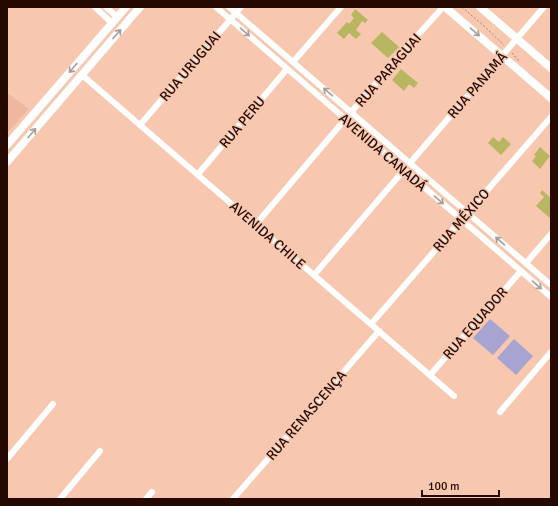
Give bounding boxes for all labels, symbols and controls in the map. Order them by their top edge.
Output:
street label: RUA URUGUAI [156,28,225,105]
one-way arrow [240,28,250,37]
one-way arrow [470,28,480,37]
one-way arrow [112,29,122,39]
street label: RUA PARAGUAI [352,30,425,111]
street label: RUA PANAMÁ [444,48,511,122]
one-way arrow [69,63,78,74]
one-way arrow [323,88,333,97]
street label: RUA PERU [216,93,269,152]
street label: AVENIDA CANADÁ [335,110,430,195]
one-way arrow [28,127,37,138]
street label: RUA MÉXICO [429,185,493,255]
one-way arrow [434,195,444,204]
street label: AVENIDA CHILE [226,198,309,273]
one-way arrow [496,237,506,246]
one-way arrow [532,280,543,289]
street label: RUA EQUADOR [439,284,511,363]
street label: RUA RENASCENÇA [263,366,350,464]
scale bar [422,472,499,498]
text: 100 m [428,479,460,494]

